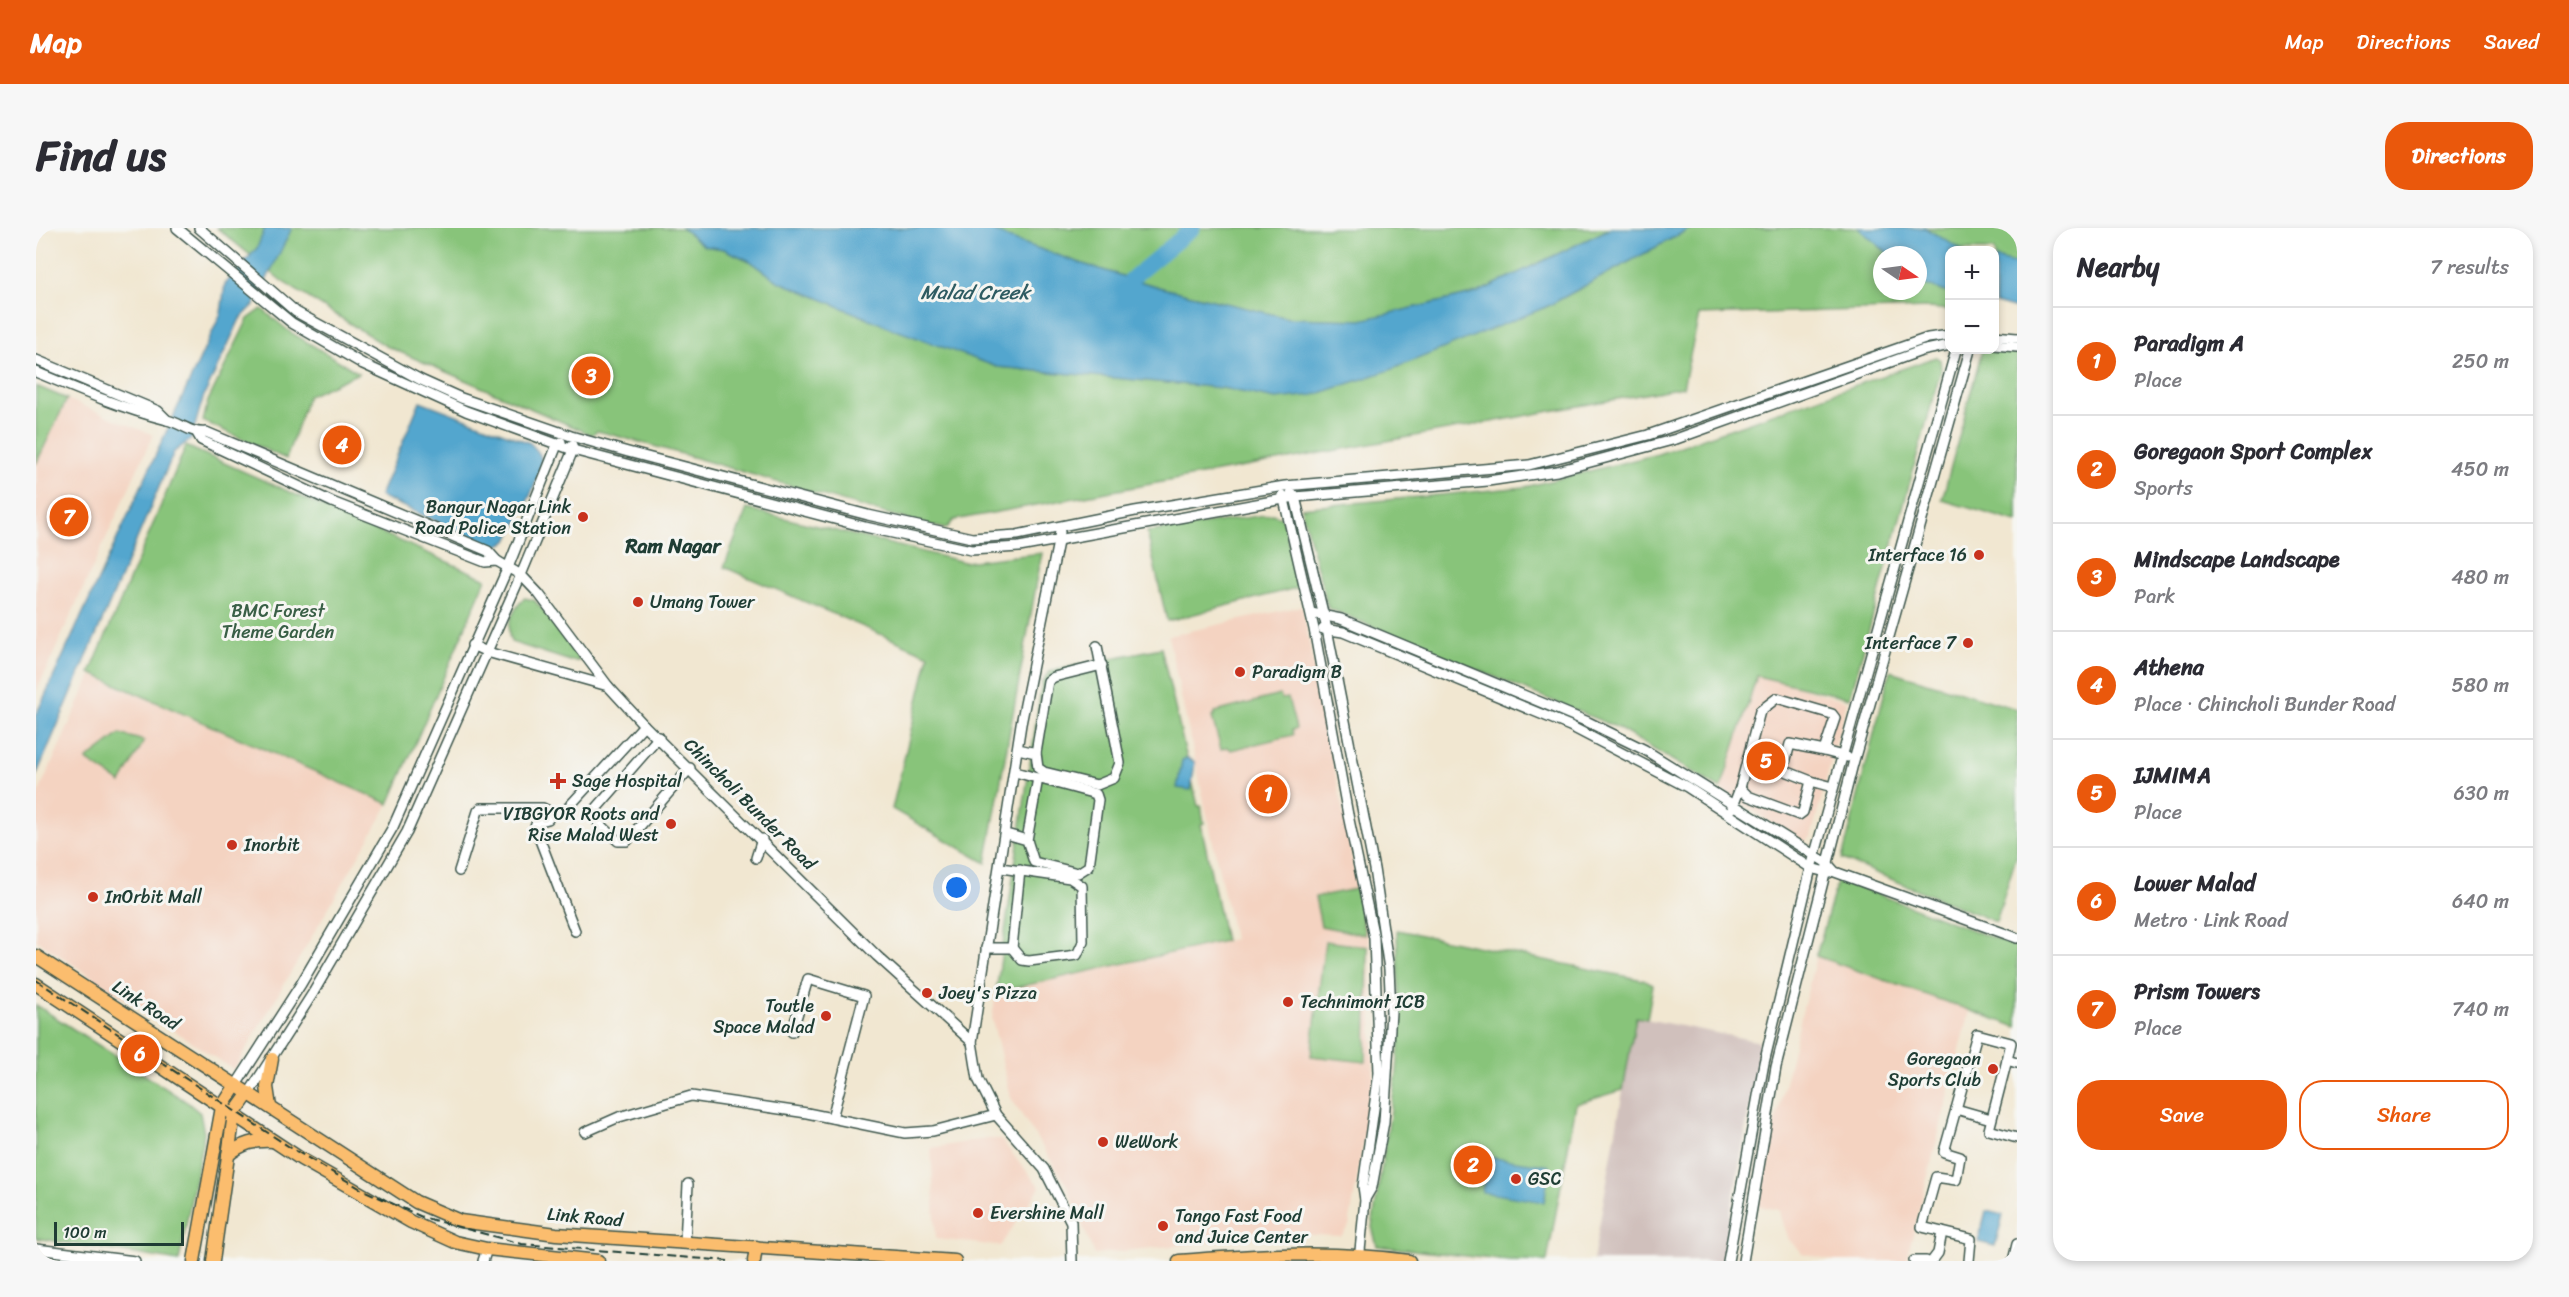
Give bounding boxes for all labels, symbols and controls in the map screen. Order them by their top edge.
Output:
text: Map [30,18,82,67]
text: Map [2285,23,2323,61]
text: Directions [2356,23,2451,61]
text: Saved [2484,23,2539,61]
text: Find us [36,119,166,193]
button: Directions [2385,122,2533,190]
text: Nearby [2077,244,2159,290]
north arrow [1873,246,1927,300]
map controls [1945,246,1999,354]
button: + [1945,246,1999,300]
text: 7 results [2430,250,2509,285]
water label: Malad Creek [920,275,1032,310]
button: − [1945,300,1999,354]
text: Paradigm A [2134,324,2244,363]
text: 1 [2092,344,2101,379]
text: 250 m [2452,344,2509,379]
pin: 3 [572,354,610,398]
text: Place [2134,363,2182,398]
pin: 4 [322,422,362,468]
text: Goregaon Sport Complex [2134,432,2372,471]
text: 2 [2091,452,2102,487]
text: 450 m [2451,452,2509,487]
text: Sports [2134,471,2193,506]
place label: Bangur Nagar Link Road Police Station [415,491,571,544]
pin: 7 [50,494,88,540]
marker: Bangur Nagar Link Road Police Station [576,510,590,524]
district label: Ram Nagar [624,529,722,564]
place label: Interface 16 [1867,539,1967,571]
text: Mindscape Landscape [2134,540,2340,579]
marker: Interface 16 [1972,548,1986,562]
text: 3 [2091,560,2102,595]
text: 480 m [2451,560,2509,595]
text: Park [2134,579,2175,614]
place label: Umang Tower [650,586,756,618]
park label: BMC Forest Theme Garden [222,595,335,648]
marker: Umang Tower [631,595,645,609]
place label: Interface 7 [1864,627,1958,659]
marker: Interface 7 [1961,636,1975,650]
text: Athena [2134,648,2204,687]
place label: Paradigm B [1252,656,1342,688]
marker: Paradigm B [1233,665,1247,679]
text: 4 [2090,668,2103,703]
text: 580 m [2452,668,2509,703]
text: Place · Chincholi Bunder Road [2134,687,2395,722]
street label: Chincholi Bunder Road [676,730,825,879]
pin: 5 [1746,738,1786,784]
text: IJMIMA [2134,756,2211,795]
place label: Sage Hospital [572,765,683,797]
marker: Sage Hospital [549,772,567,790]
pin: 1 [1248,772,1288,816]
text: 5 [2090,776,2103,811]
text: 630 m [2453,776,2509,811]
text: Place [2134,795,2182,830]
place label: VIBGYOR Roots and Rise Malad West [503,798,660,851]
marker: VIBGYOR Roots and Rise Malad West [664,817,678,831]
place label: Inorbit [243,829,300,861]
marker: Inorbit [225,838,239,852]
text: Lower Malad [2134,864,2255,903]
your location [942,873,971,902]
place label: InOrbit Mall [104,881,203,913]
text: 6 [2091,884,2102,919]
text: 640 m [2452,884,2509,919]
marker: InOrbit Mall [86,890,100,904]
text: Metro · Link Road [2134,903,2288,938]
street label: Link Road [105,971,188,1040]
text: Prism Towers [2134,972,2260,1011]
place label: Joey's Pizza [938,977,1037,1009]
marker: Joey's Pizza [920,986,934,1000]
place label: Technimont ICB [1300,986,1425,1018]
place label: Toutle Space Malad [713,990,816,1043]
text: 7 [2091,992,2102,1027]
text: 740 m [2452,992,2509,1027]
marker: Technimont ICB [1281,995,1295,1009]
marker: Toutle Space Malad [819,1009,833,1023]
text: Place [2134,1011,2182,1046]
pin: 6 [120,1032,160,1076]
place label: Goregaon Sports Club [1888,1043,1981,1096]
marker: Goregaon Sports Club [1986,1062,2000,1076]
button: Save [2077,1080,2287,1150]
button: Share [2299,1080,2509,1150]
place label: WeWork [1115,1126,1179,1158]
marker: WeWork [1096,1135,1110,1149]
pin: 2 [1454,1142,1492,1188]
place label: GSC [1528,1163,1562,1195]
marker: GSC [1509,1172,1523,1186]
place label: Evershine Mall [990,1197,1105,1229]
street label: Link Road [546,1198,626,1236]
place label: Tango Fast Food and Juice Center [1175,1200,1310,1253]
marker: Evershine Mall [971,1206,985,1220]
text: 100 m [63,1218,107,1247]
scale bar [54,1219,184,1246]
marker: Tango Fast Food and Juice Center [1156,1219,1170,1233]

